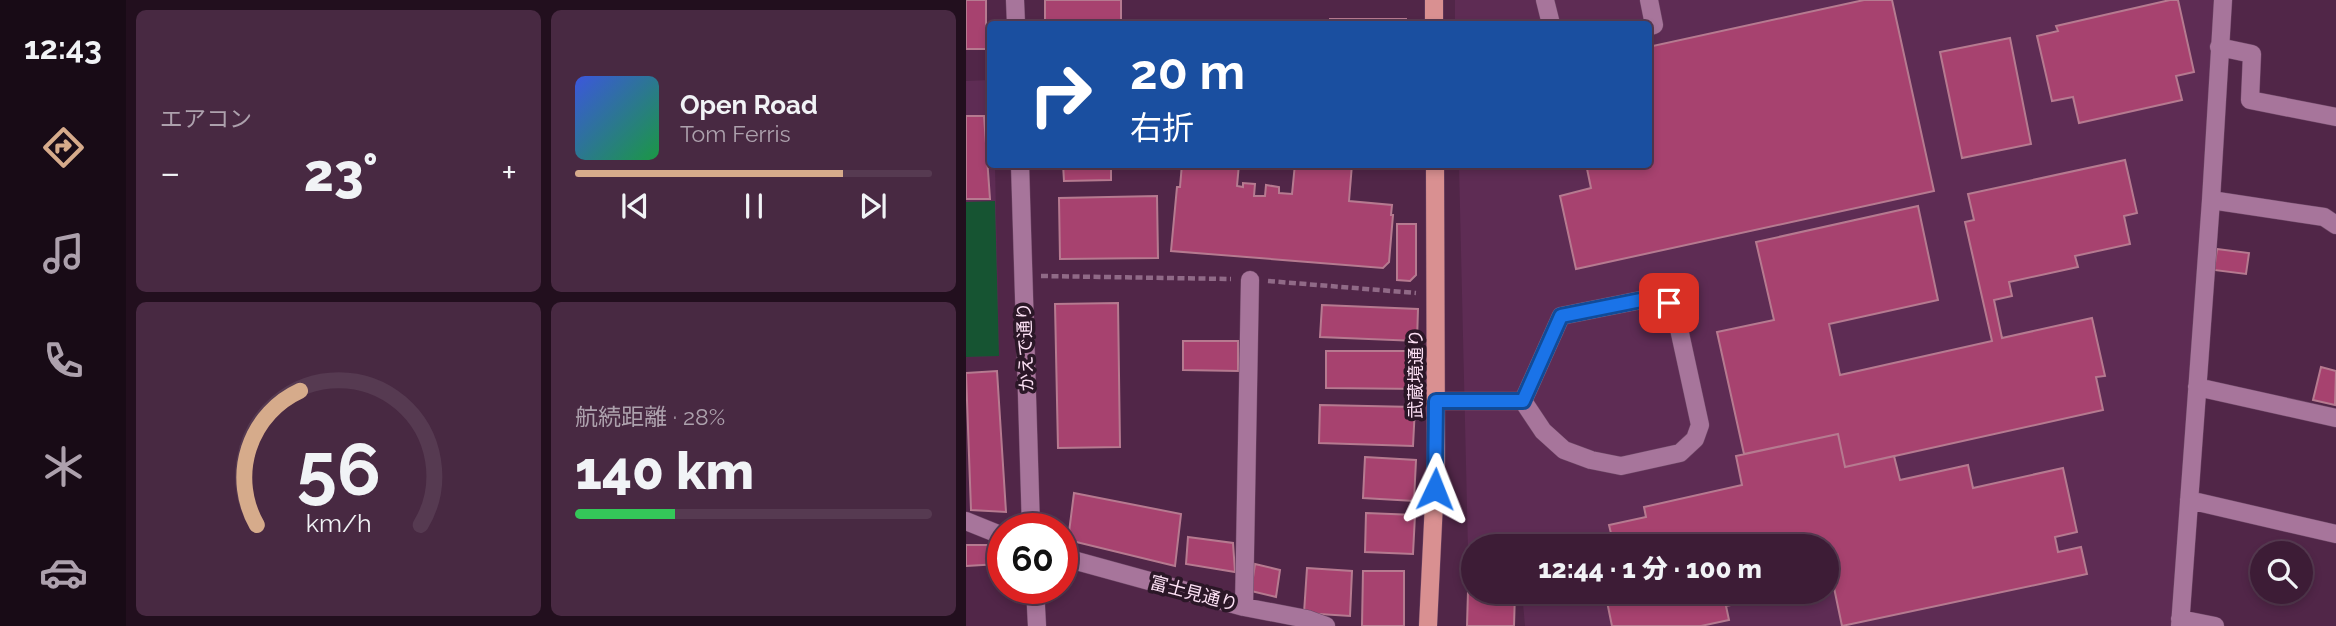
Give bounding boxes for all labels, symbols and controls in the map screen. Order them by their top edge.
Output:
text: 12:43 [24,29,102,66]
text: 20 m [1130,43,1245,100]
icon: right [1015,49,1106,140]
text: Open Road [680,90,818,120]
text: エアコン [160,105,252,132]
text: 右折 [1130,109,1194,146]
text: Tom Ferris [680,120,791,147]
icon: directions [39,123,88,172]
text: 23° [304,142,378,203]
text: − [160,150,180,195]
text: + [501,150,517,195]
icon: previous [616,187,654,225]
icon: pause [735,187,773,225]
icon: next [854,187,892,225]
icon: music [39,229,88,278]
pin [1639,273,1699,333]
icon: arrive [1650,284,1688,322]
street label: かえで通り [1013,302,1037,392]
street label: 武蔵境通り [1405,329,1426,419]
icon: phone [39,336,88,385]
text: 航続距離 · 28% [575,403,725,430]
text: 56 [296,427,381,512]
text: 140 km [575,440,754,501]
icon: climate [39,442,88,491]
position arrow [1398,452,1472,526]
text: km/h [306,508,371,538]
speed limit sign: 60 [987,513,1078,604]
map controls [2250,541,2313,604]
button: search [2250,541,2313,604]
icon: car [39,548,88,597]
text: 12:44 · 1 分 · 100 m [1538,554,1762,584]
street label: 富士見通り [1148,571,1240,615]

